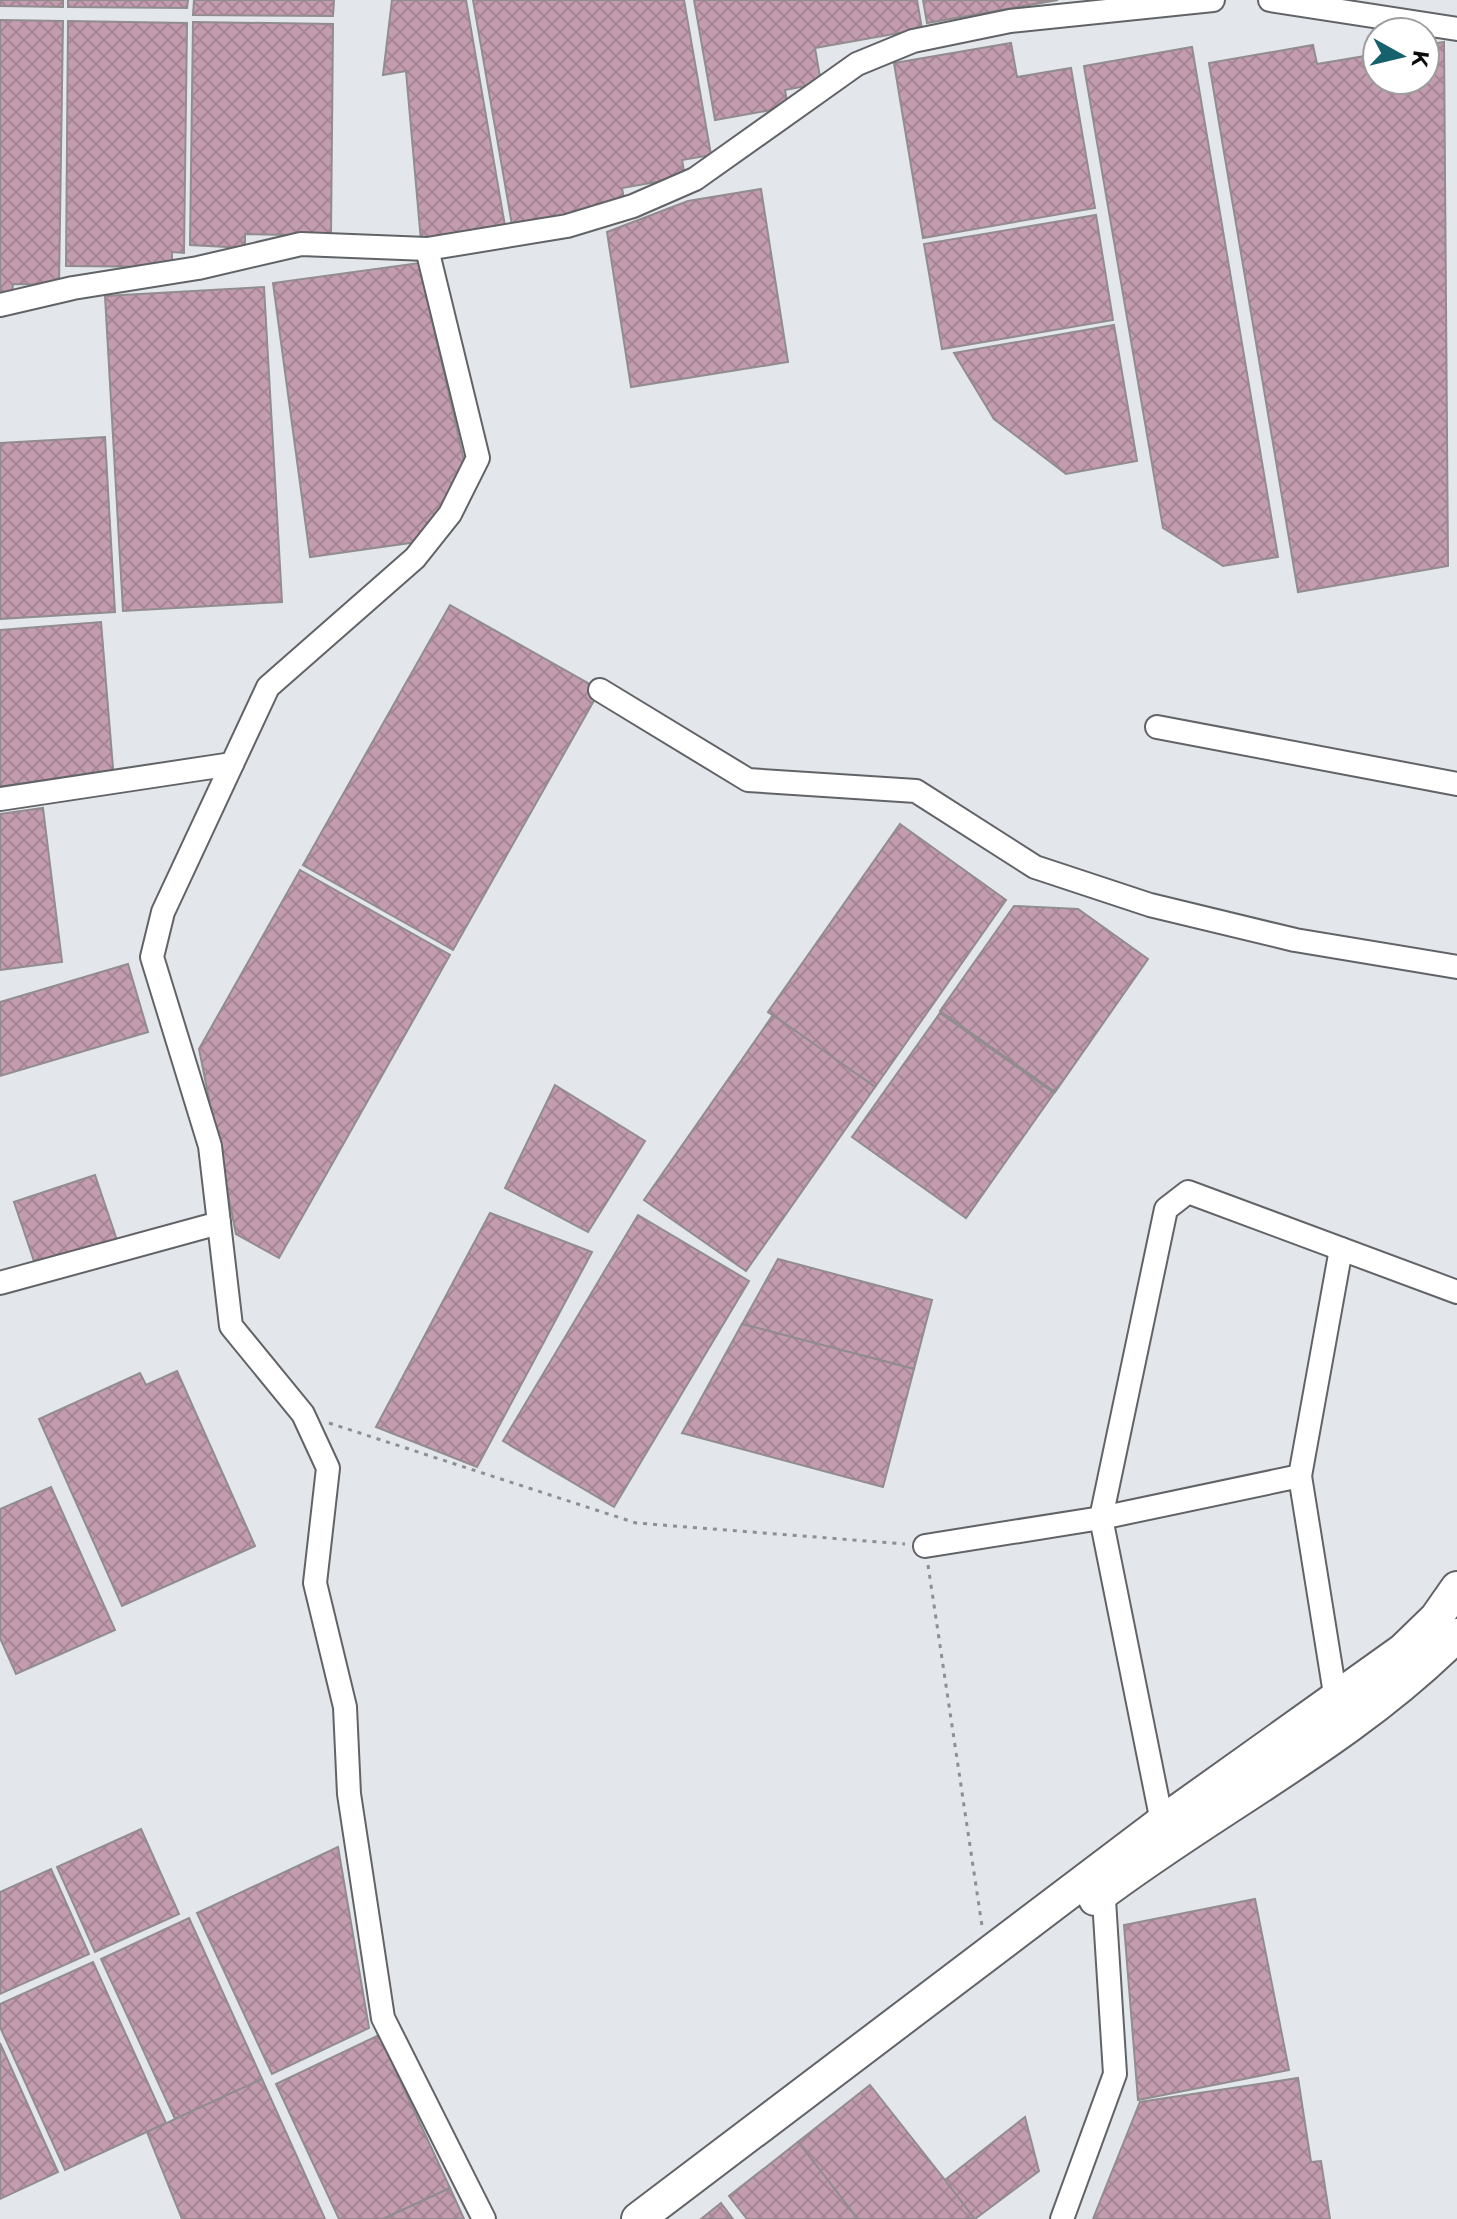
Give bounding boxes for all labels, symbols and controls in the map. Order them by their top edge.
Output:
north arrow [1361,16,1441,96]
text: K [1406,49,1435,69]

